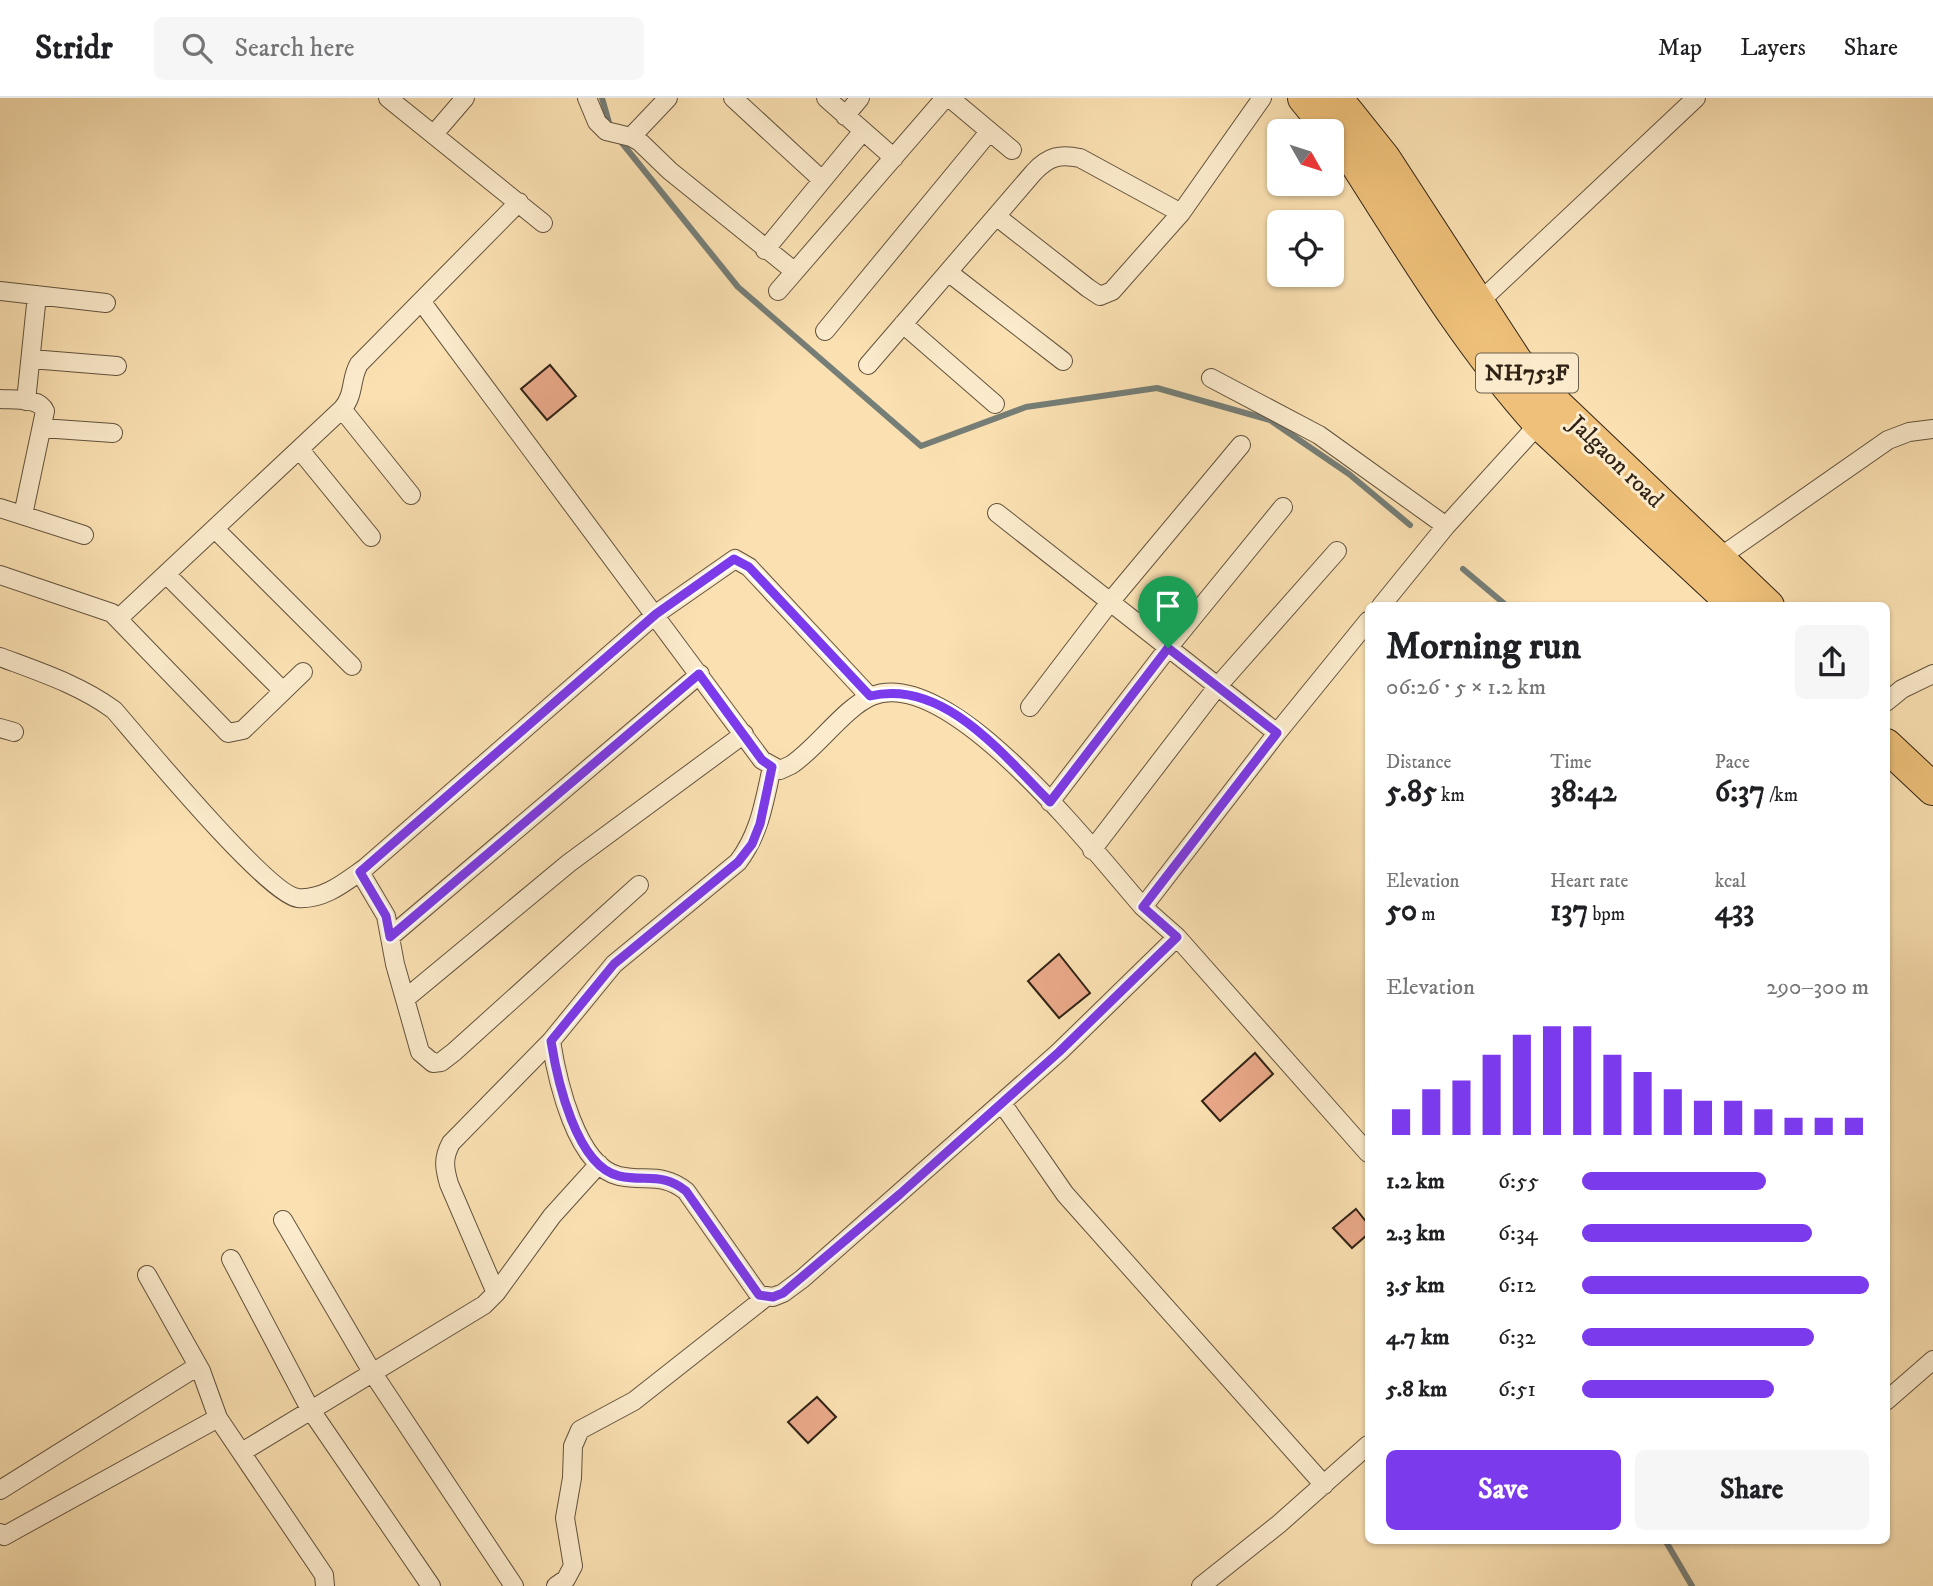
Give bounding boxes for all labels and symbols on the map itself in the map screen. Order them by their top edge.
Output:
north arrow [1267,119,1344,196]
road number: NH753F [1476,354,1578,392]
street label: Jalgaon road [1561,408,1670,515]
pin [1138,576,1198,648]

